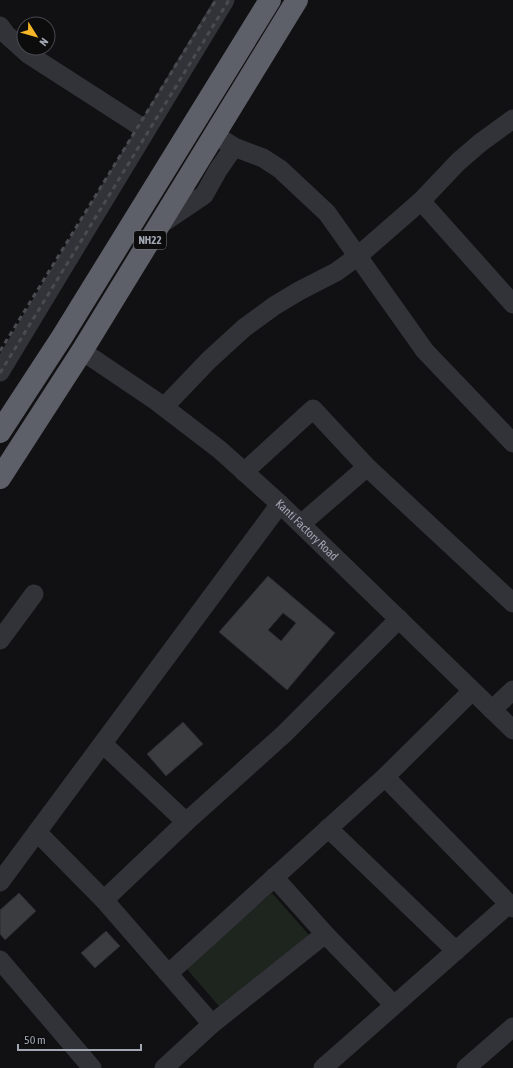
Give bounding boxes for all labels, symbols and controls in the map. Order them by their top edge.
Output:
north arrow [16,16,56,56]
text: N [37,36,51,48]
road number: NH22 [134,231,166,249]
street label: Kanti Factory Road [273,496,341,563]
scale bar [18,1026,141,1052]
text: 50 m [24,1033,46,1047]

